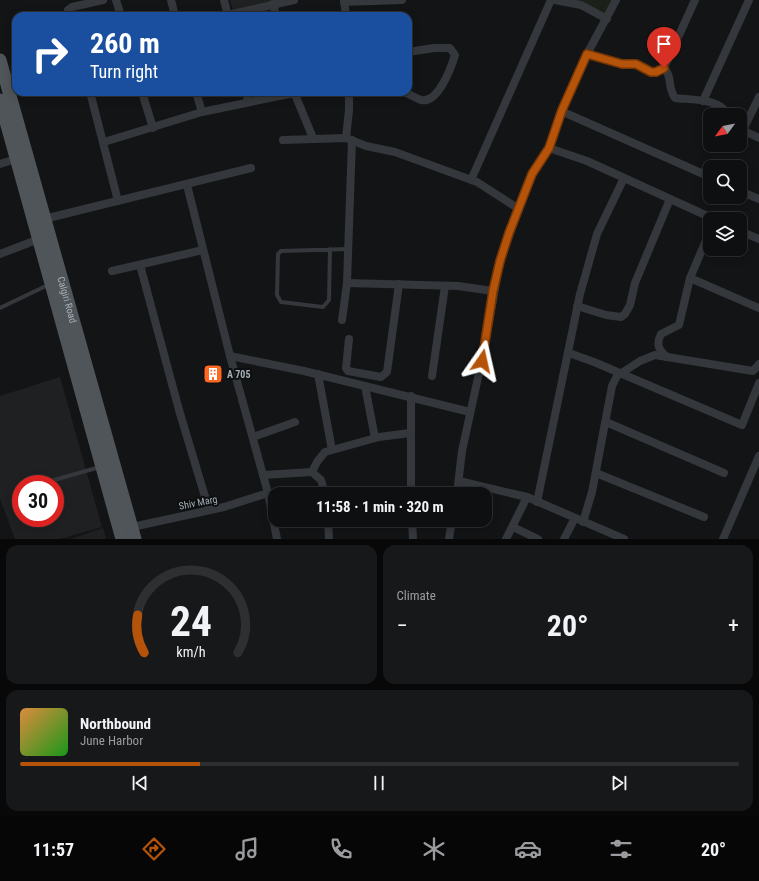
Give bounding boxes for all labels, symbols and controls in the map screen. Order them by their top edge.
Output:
text: 260 m [90,27,160,60]
pin [647,27,681,68]
icon: right [24,28,76,80]
icon: arrive [653,33,675,55]
text: Turn right [90,61,158,82]
north arrow [703,108,747,152]
map controls [703,108,747,256]
button: search [703,160,747,204]
button: layers [703,212,747,256]
street label: Calgiri Road [55,275,79,324]
position arrow [461,340,503,382]
building icon: A 705 [202,363,224,385]
place label: A 705 [227,369,250,380]
speed limit sign: 30 [12,475,64,527]
street label: Shiv Marg [178,493,218,512]
text: 11:58 · 1 min · 320 m [316,498,444,516]
text: Climate [397,588,436,603]
text: 24 [170,596,212,645]
text: 20° [547,608,589,643]
text: − [397,613,408,638]
text: + [728,613,739,638]
text: km/h [177,643,206,659]
text: Northbound [80,715,151,733]
text: June Harbor [80,733,143,748]
icon: previous [129,772,151,794]
icon: pause [368,772,390,794]
icon: next [608,772,630,794]
icon: directions [140,835,168,863]
icon: music [233,835,261,863]
icon: phone [327,835,355,863]
icon: climate [420,835,448,863]
icon: car [514,835,542,863]
icon: filters [607,835,635,863]
text: 11:57 [33,839,74,860]
text: 20° [701,839,726,860]

